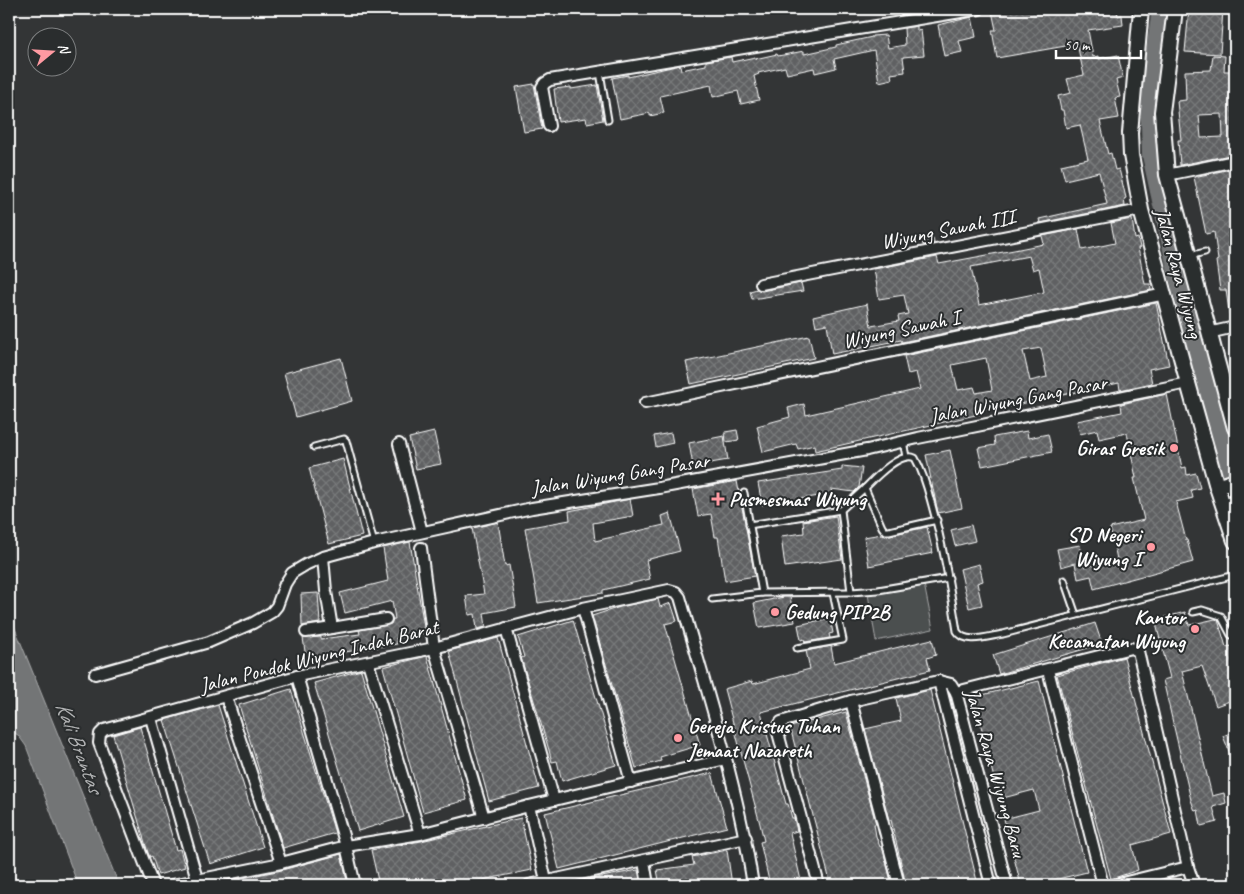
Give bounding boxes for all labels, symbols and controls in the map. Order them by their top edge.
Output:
north arrow [28,28,78,78]
scale bar [1056,28,1142,60]
text: 50 m [1064,36,1091,55]
text: N [54,41,74,57]
street label: Wiyung Sawah III [879,202,1022,255]
street label: Jalan Raya Wiyung [1149,204,1209,342]
street label: Wiyung Sawah I [840,303,966,354]
street label: Jalan Wiyung Gang Pasar [926,369,1110,429]
place label: Giras Gresik [1076,435,1166,461]
marker: Giras Gresik [1168,442,1180,454]
street label: Jalan Wiyung Gang Pasar [528,447,712,501]
place label: Pusmesmas Wiyung [729,486,868,512]
marker: Pusmesmas Wiyung [711,492,725,506]
place label: SD Negeri Wiyung I [1067,522,1145,572]
marker: SD Negeri Wiyung I [1145,541,1157,553]
place label: Gedung PIP2B [785,599,892,625]
place label: Kantor Kecamatan Wiyung [1048,604,1187,655]
marker: Gedung PIP2B [769,606,781,618]
street label: Jalan Pondok Wiyung Indah Barat [196,613,443,698]
marker: Kantor Kecamatan Wiyung [1189,623,1201,635]
street label: Jalan Raya Wiyung Baru [959,685,1033,861]
water label: Kali Brantas [49,698,110,800]
place label: Gereja Kristus Tuhan Jemaat Nazareth [686,713,840,763]
marker: Gereja Kristus Tuhan Jemaat Nazareth [672,732,684,744]

